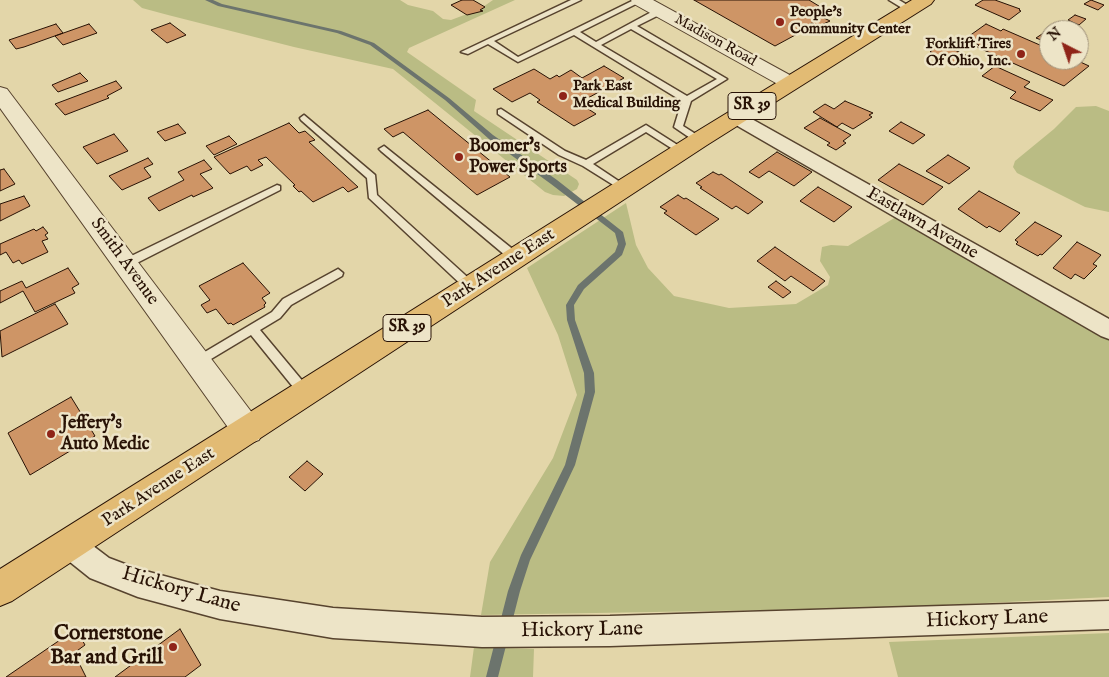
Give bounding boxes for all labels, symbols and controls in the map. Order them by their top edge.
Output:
place label: People's Community Center [790,4,911,39]
street label: Madison Road [671,11,759,71]
marker: People's Community Center [774,16,786,28]
north arrow [1039,20,1089,70]
text: N [1044,24,1065,45]
place label: Forklift Tires Of Ohio, Inc. [926,36,1011,71]
marker: Forklift Tires Of Ohio, Inc. [1015,48,1027,60]
place label: Park East Medical Building [573,78,680,113]
marker: Park East Medical Building [557,90,569,102]
road number: SR 39 [728,92,776,120]
place label: Boomer's Power Sports [469,136,567,178]
marker: Boomer's Power Sports [453,151,465,163]
street label: Eastlawn Avenue [862,183,982,265]
street label: Smith Avenue [85,214,163,310]
street label: Park Avenue East [439,225,559,313]
road number: SR 39 [383,314,431,342]
place label: Jeffery's Auto Medic [61,413,149,456]
marker: Jeffery's Auto Medic [45,428,57,440]
street label: Park Avenue East [99,444,219,532]
street label: Hickory Lane [119,562,243,620]
street label: Hickory Lane [925,605,1049,635]
street label: Hickory Lane [521,617,643,645]
place label: Cornerstone Bar and Grill [50,622,163,672]
marker: Cornerstone Bar and Grill [167,641,179,653]

